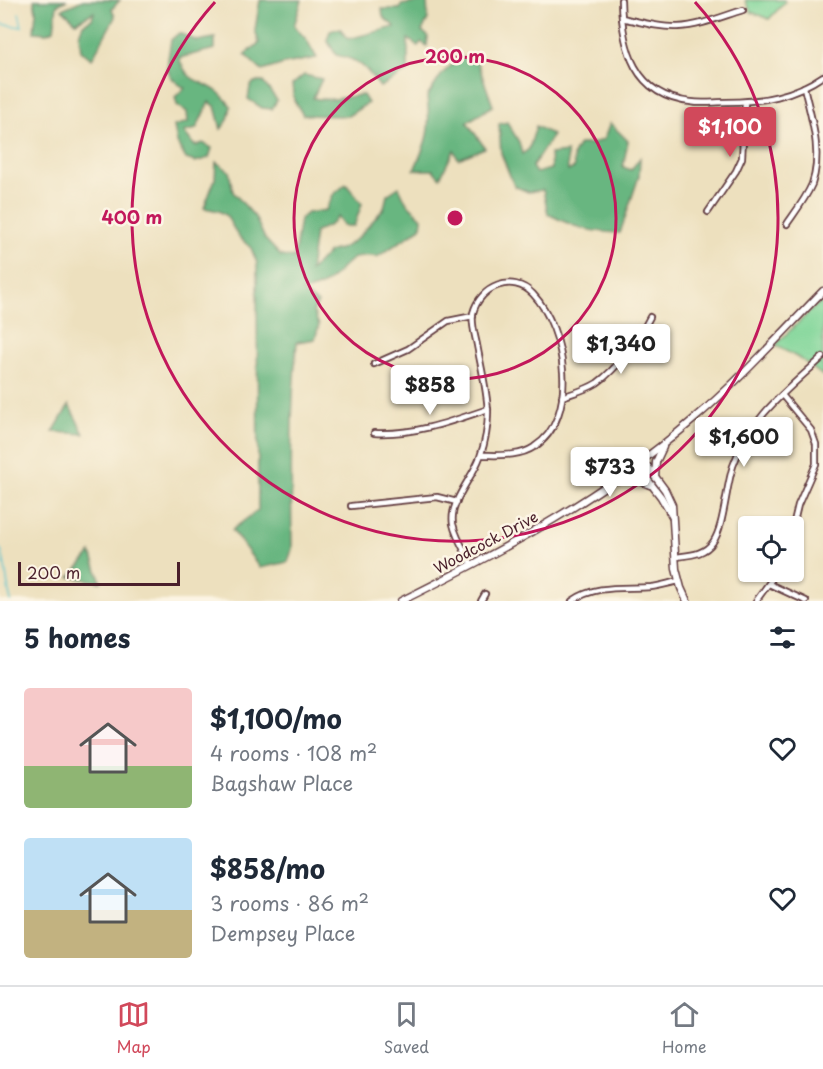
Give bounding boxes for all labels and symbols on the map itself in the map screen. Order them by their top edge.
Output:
text: 200 m [425,42,485,69]
pin: $1,100 [681,107,779,158]
text: 400 m [102,203,162,230]
centre of rings [445,208,465,228]
pin: $1,340 [572,324,670,375]
pin: $858 [394,365,466,416]
pin: $1,600 [695,417,793,468]
pin: $733 [574,447,646,498]
street label: Woodcock Drive [429,504,542,579]
scale bar [18,559,180,586]

